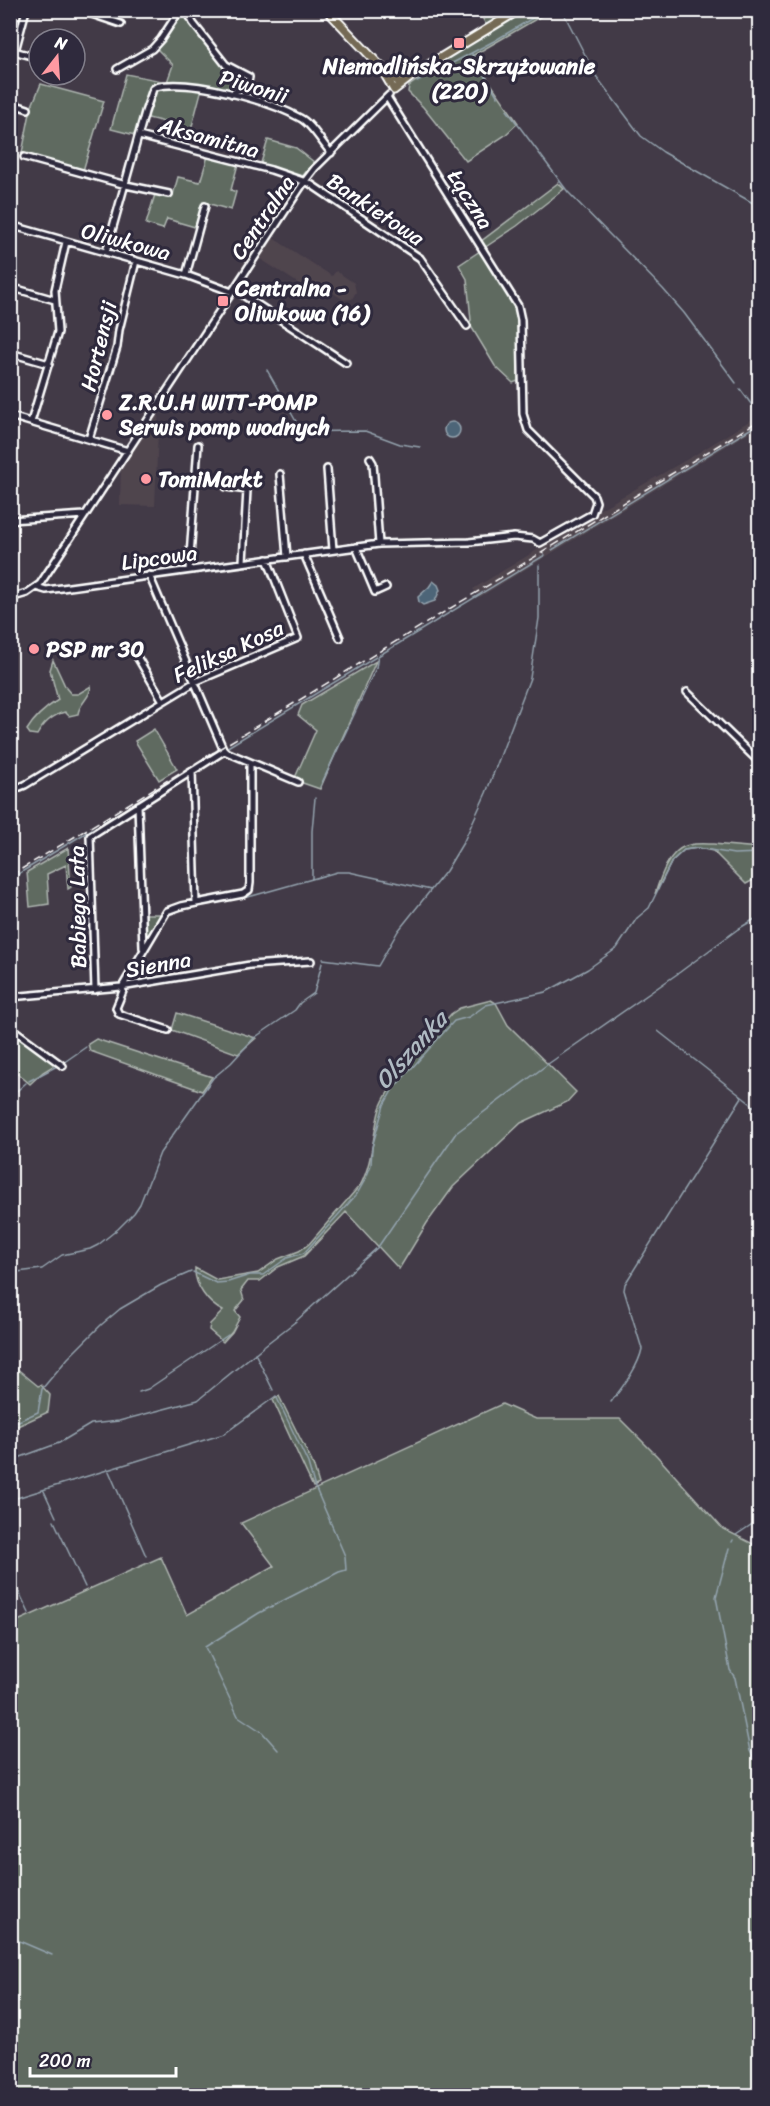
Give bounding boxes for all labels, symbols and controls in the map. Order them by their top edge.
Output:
north arrow [27,27,87,87]
text: N [51,27,72,59]
marker: Niemodlińska-Skrzyżowanie (220) [452,36,466,50]
place label: Niemodlińska-Skrzyżowanie (220) [322,47,596,111]
street label: Piwonii [215,58,294,116]
street label: Aksamitna [153,105,264,170]
street label: Łączna [437,161,505,237]
street label: Bankietowa [319,162,434,257]
street label: Centralna [219,167,305,268]
street label: Oliwkowa [77,211,175,272]
place label: Centralna - Oliwkowa (16) [234,269,371,333]
marker: Centralna - Oliwkowa (16) [216,294,230,308]
street label: Hortensji [68,296,129,395]
place label: Z.R.U.H WITT-POMP Serwis pomp wodnych [118,383,330,447]
marker: Z.R.U.H WITT-POMP Serwis pomp wodnych [100,408,114,422]
place label: TomiMarkt [158,460,263,499]
marker: TomiMarkt [139,472,153,486]
street label: Lipcowa [119,533,200,582]
street label: Feliksa Kosa [166,608,291,694]
place label: PSP nr 30 [46,630,144,669]
marker: PSP nr 30 [27,642,41,656]
street label: Babiego Lata [57,845,98,969]
street label: Sienna [122,940,194,989]
water label: Olszanka [364,999,460,1099]
scale bar [30,2040,176,2078]
text: 200 m [39,2045,91,2077]

